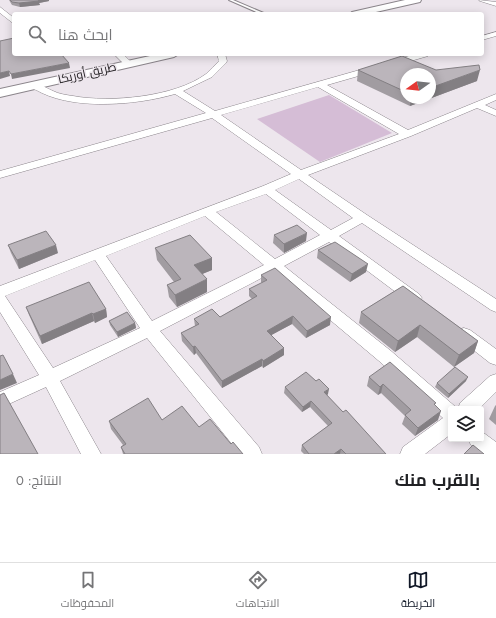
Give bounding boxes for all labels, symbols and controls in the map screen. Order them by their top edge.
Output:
search box [12,12,484,56]
icon: search [26,23,48,45]
text: ابحث هنا [58,24,113,46]
street label: طريق أوريكا [56,58,118,88]
north arrow [400,68,436,104]
map controls [448,406,484,442]
button: layers [448,406,484,442]
text: بالقرب منك [395,468,480,492]
text: النتائج: 0 [16,471,62,490]
tab: المحفوظات [61,569,114,613]
tab: الاتجاهات [236,569,279,613]
tab: الخريطة [401,569,435,613]

